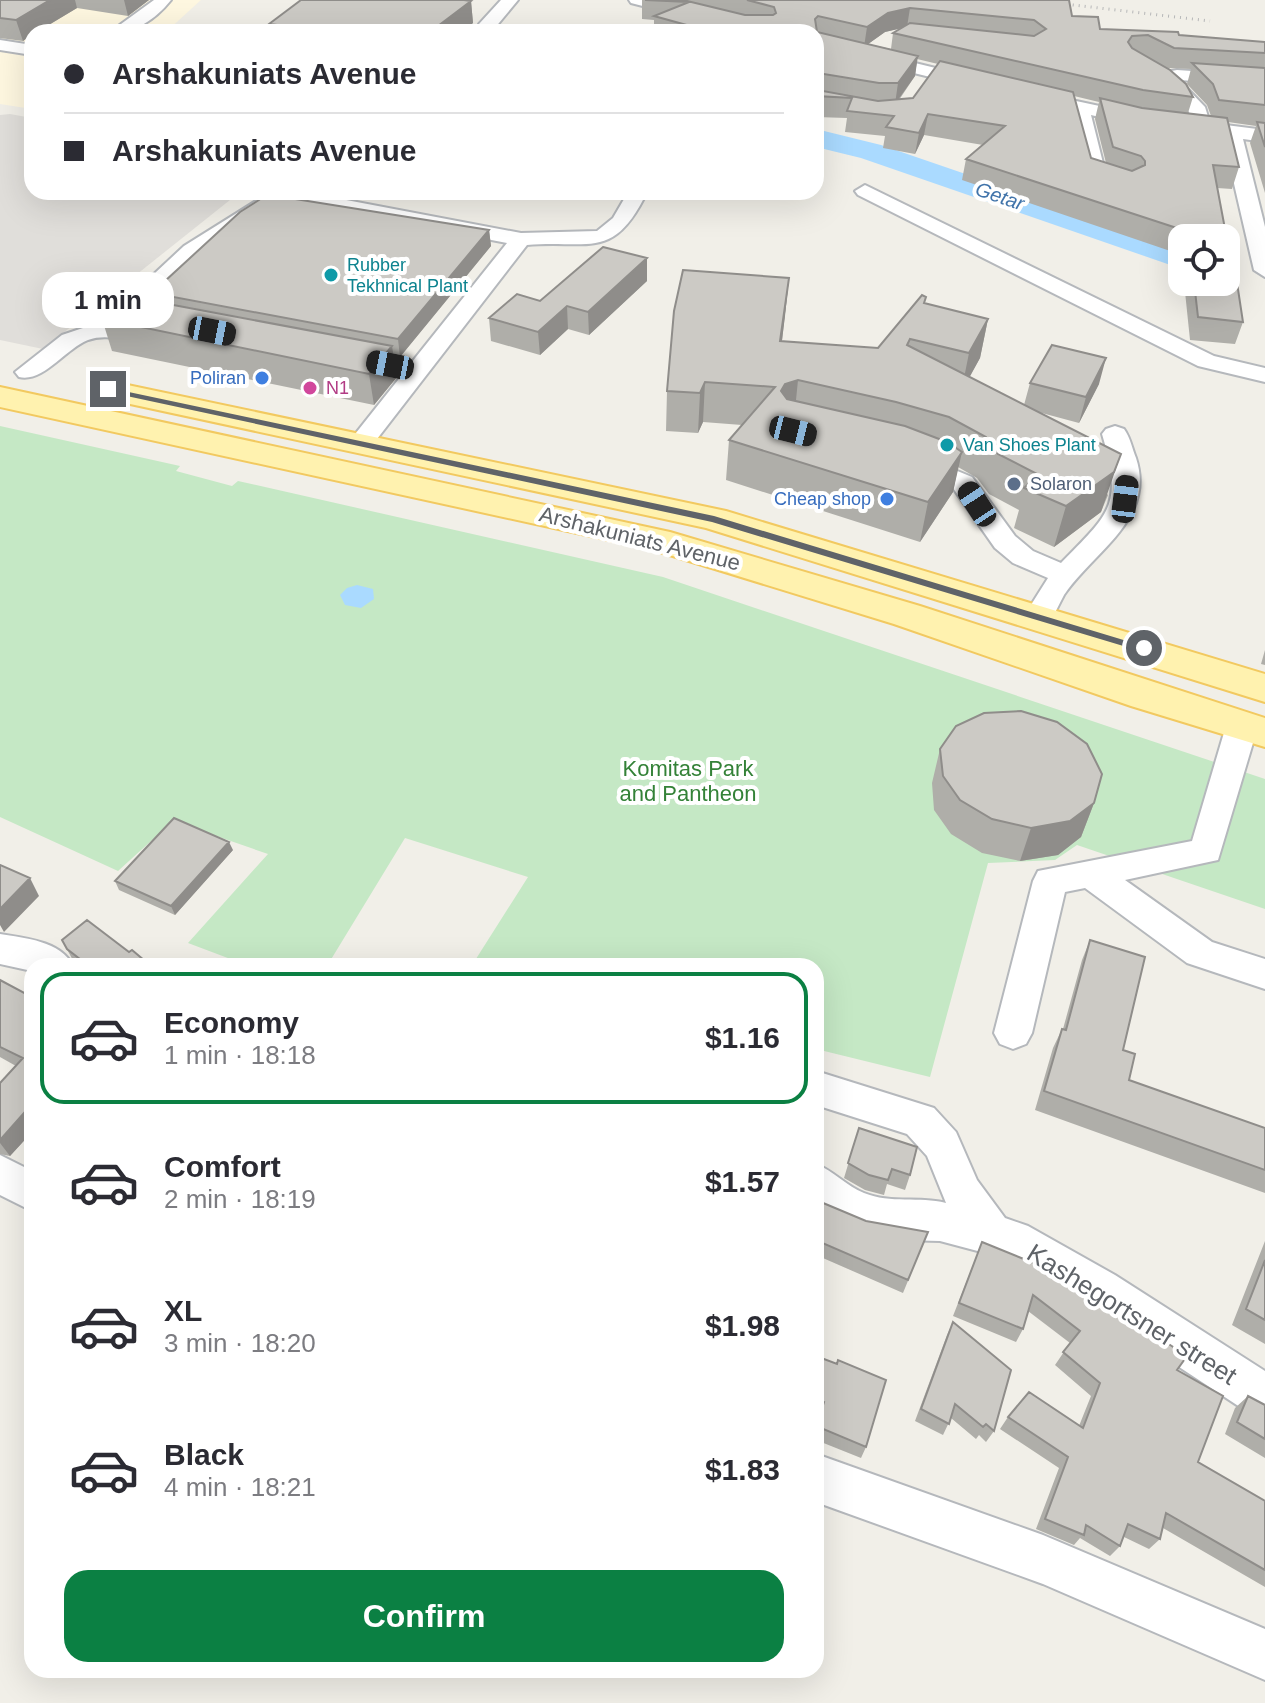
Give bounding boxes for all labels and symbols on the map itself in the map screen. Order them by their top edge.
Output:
water label: Getar [973,177,1028,215]
place label: Rubber Tekhnical Plant [347,255,468,296]
marker: Rubber Tekhnical Plant [322,266,340,284]
callout: 1 min [42,273,174,329]
car [186,315,238,347]
car [364,349,416,381]
place label: Poliran [190,368,246,388]
marker: Poliran [253,369,271,387]
route end [90,371,126,407]
place label: N1 [326,378,349,398]
marker: N1 [301,379,319,397]
car [767,414,819,448]
place label: Van Shoes Plant [963,435,1096,455]
marker: Van Shoes Plant [938,436,956,454]
place label: Solaron [1030,474,1092,494]
car [1110,474,1140,524]
marker: Solaron [1005,475,1023,493]
car [954,477,1000,531]
place label: Cheap shop [774,489,871,509]
marker: Cheap shop [878,490,896,508]
street label: Arshakuniats Avenue [537,501,743,576]
route start [1126,630,1162,666]
park label: Komitas Park and Pantheon [619,756,757,806]
street label: Kashegortsner street [1022,1237,1243,1391]

